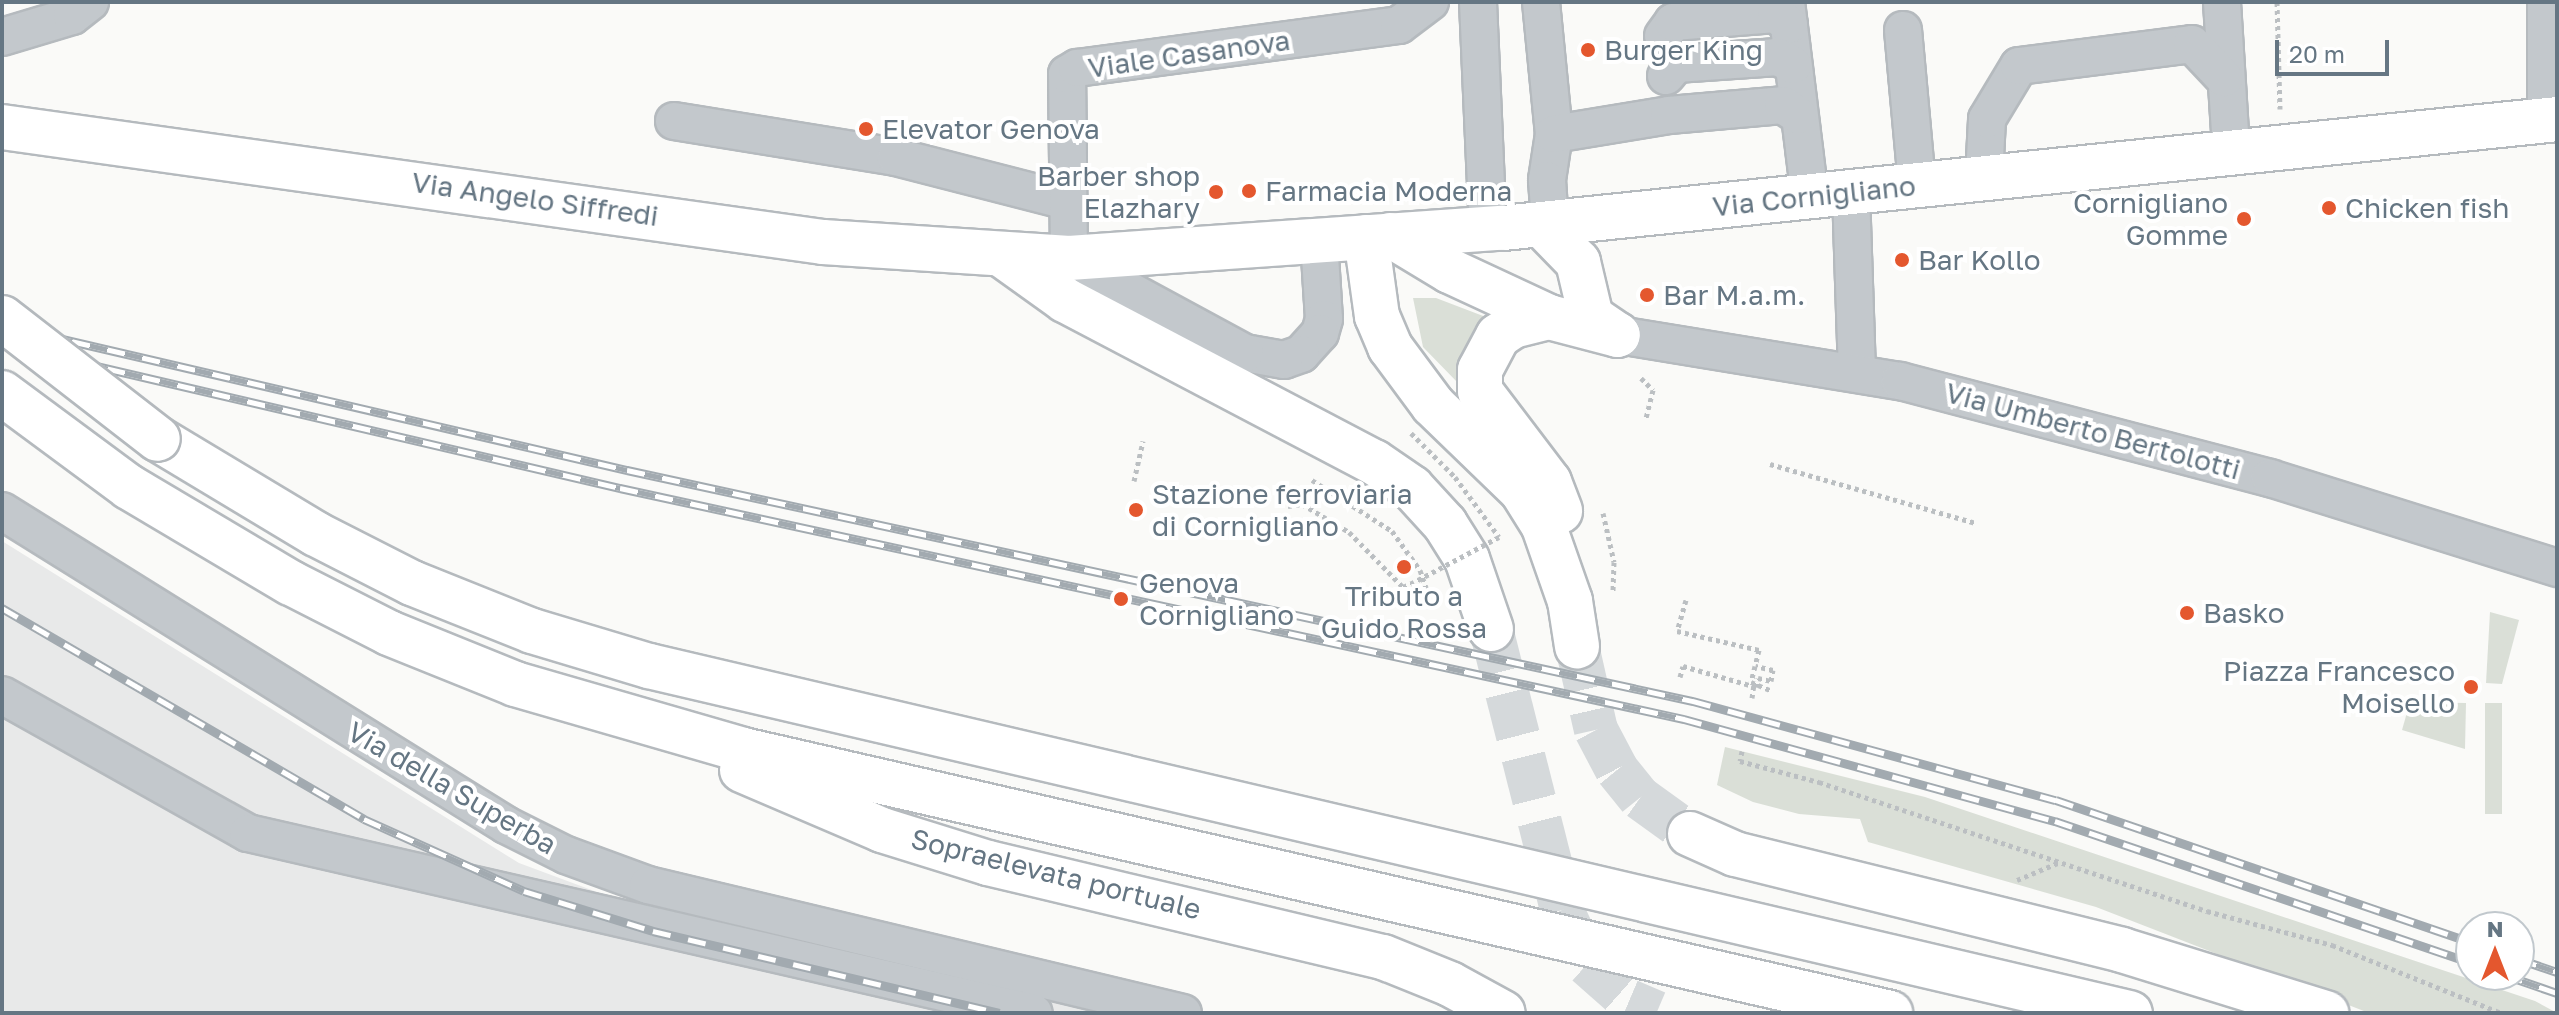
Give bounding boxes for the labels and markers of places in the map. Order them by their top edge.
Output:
place label: Burger King [1604,33,1763,67]
marker: Burger King [1579,41,1597,59]
place label: Elevator Genova [882,112,1100,146]
marker: Elevator Genova [857,120,875,138]
place label: Barber shop Elazhary [1037,159,1200,225]
place label: Farmacia Moderna [1265,174,1512,208]
marker: Farmacia Moderna [1240,182,1258,200]
marker: Barber shop Elazhary [1207,183,1225,201]
place label: Cornigliano Gomme [2073,186,2228,252]
place label: Chicken fish [2345,191,2510,225]
marker: Chicken fish [2320,199,2338,217]
marker: Cornigliano Gomme [2235,210,2253,228]
place label: Bar Kollo [1918,243,2040,277]
marker: Bar Kollo [1893,251,1911,269]
place label: Bar M.a.m. [1663,278,1805,312]
marker: Bar M.a.m. [1638,286,1656,304]
place label: Stazione ferroviaria di Cornigliano [1152,477,1413,543]
marker: Stazione ferroviaria di Cornigliano [1127,501,1145,519]
marker: Tributo a Guido Rossa [1395,558,1413,576]
place label: Genova Cornigliano [1139,566,1294,632]
place label: Tributo a Guido Rossa [1321,579,1487,645]
marker: Genova Cornigliano [1110,588,1132,610]
place label: Basko [2203,596,2284,630]
marker: Basko [2178,604,2196,622]
place label: Piazza Francesco Moisello [2223,654,2455,720]
marker: Piazza Francesco Moisello [2462,678,2480,696]

